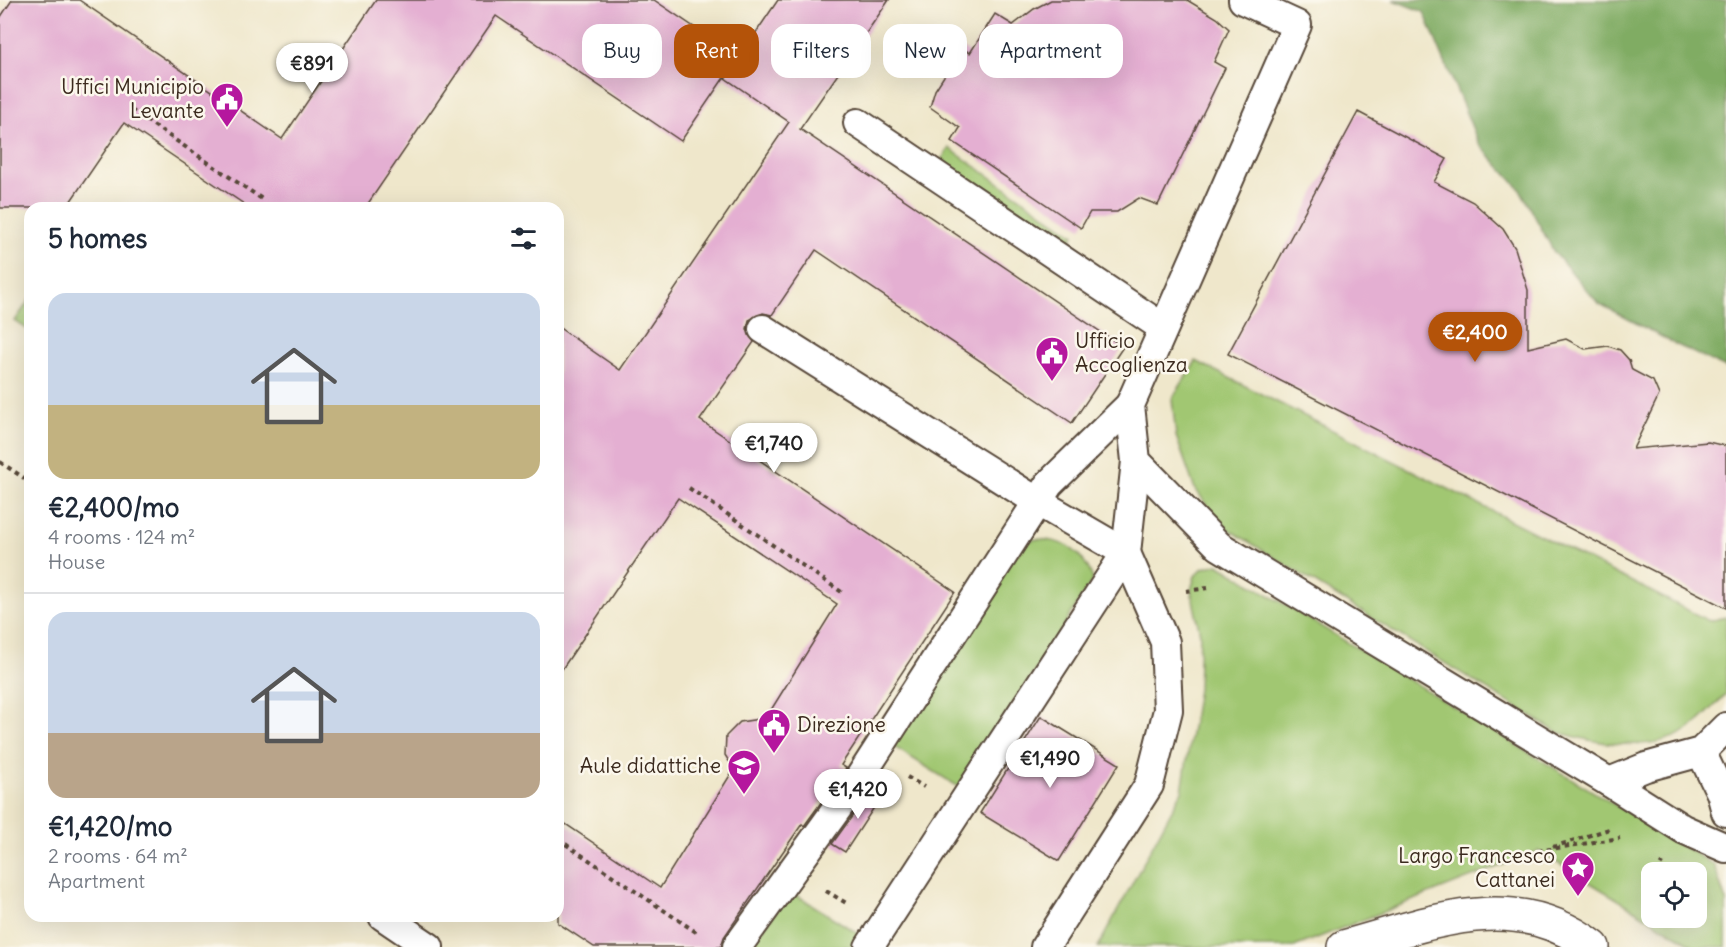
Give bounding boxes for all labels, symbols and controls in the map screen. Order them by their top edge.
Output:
chip: Buy [582,24,662,78]
chip: Rent [674,24,759,78]
chip: Filters [771,24,871,78]
chip: New [883,24,967,78]
chip: Apartment [979,24,1123,78]
pin: €891 [276,43,348,94]
text: €891 [290,50,334,75]
place label: Uffici Municipio Levante [61,73,204,124]
public building icon: Uffici Municipio Levante [209,81,245,128]
text: 5 homes [48,222,147,255]
icon: filters [507,222,540,255]
pin: €2,400 [1426,312,1524,363]
text: €2,400 [1442,319,1508,344]
place label: Ufficio Accoglienza [1075,327,1188,378]
icon: home [240,332,348,440]
public building icon: Ufficio Accoglienza [1034,335,1070,382]
pin: €1,740 [725,423,823,474]
text: €1,740 [745,430,803,455]
text: €2,400/mo [48,491,179,524]
text: 4 rooms · 124 m² [48,524,195,549]
text: House [48,549,105,574]
icon: home [240,651,348,759]
public building icon: Direzione [756,707,792,754]
place label: Direzione [797,711,886,738]
pin: €1,490 [1001,738,1099,789]
text: €1,490 [1020,745,1080,770]
school or university icon: Aule didattiche [726,748,762,795]
place label: Aule didattiche [580,752,721,779]
pin: €1,420 [809,769,907,820]
text: €1,420 [828,776,888,801]
text: €1,420/mo [48,810,172,843]
place label: Largo Francesco Cattanei [1398,842,1555,893]
text: 2 rooms · 64 m² [48,843,188,868]
place icon: Largo Francesco Cattanei [1560,850,1596,897]
map controls [1641,862,1707,928]
button: locate [1641,862,1707,928]
text: Apartment [48,868,145,893]

